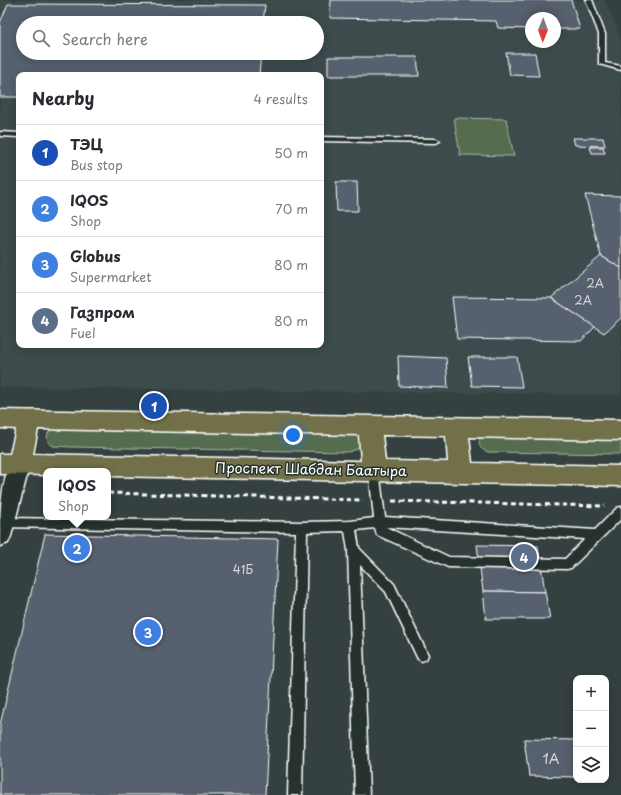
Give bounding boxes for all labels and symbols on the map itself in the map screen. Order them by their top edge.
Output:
north arrow [525,12,561,48]
house number: 2А [586,274,604,292]
house number: 2А [574,291,592,309]
pin: 1 [141,391,167,421]
your location [283,425,303,445]
street label: Проспект Шабдан Баатыра [215,457,407,481]
pin: 2 [64,533,90,563]
pin: 4 [511,542,537,572]
house number: 41Б [233,560,253,578]
pin: 3 [135,617,161,647]
house number: 1А [542,748,560,769]

